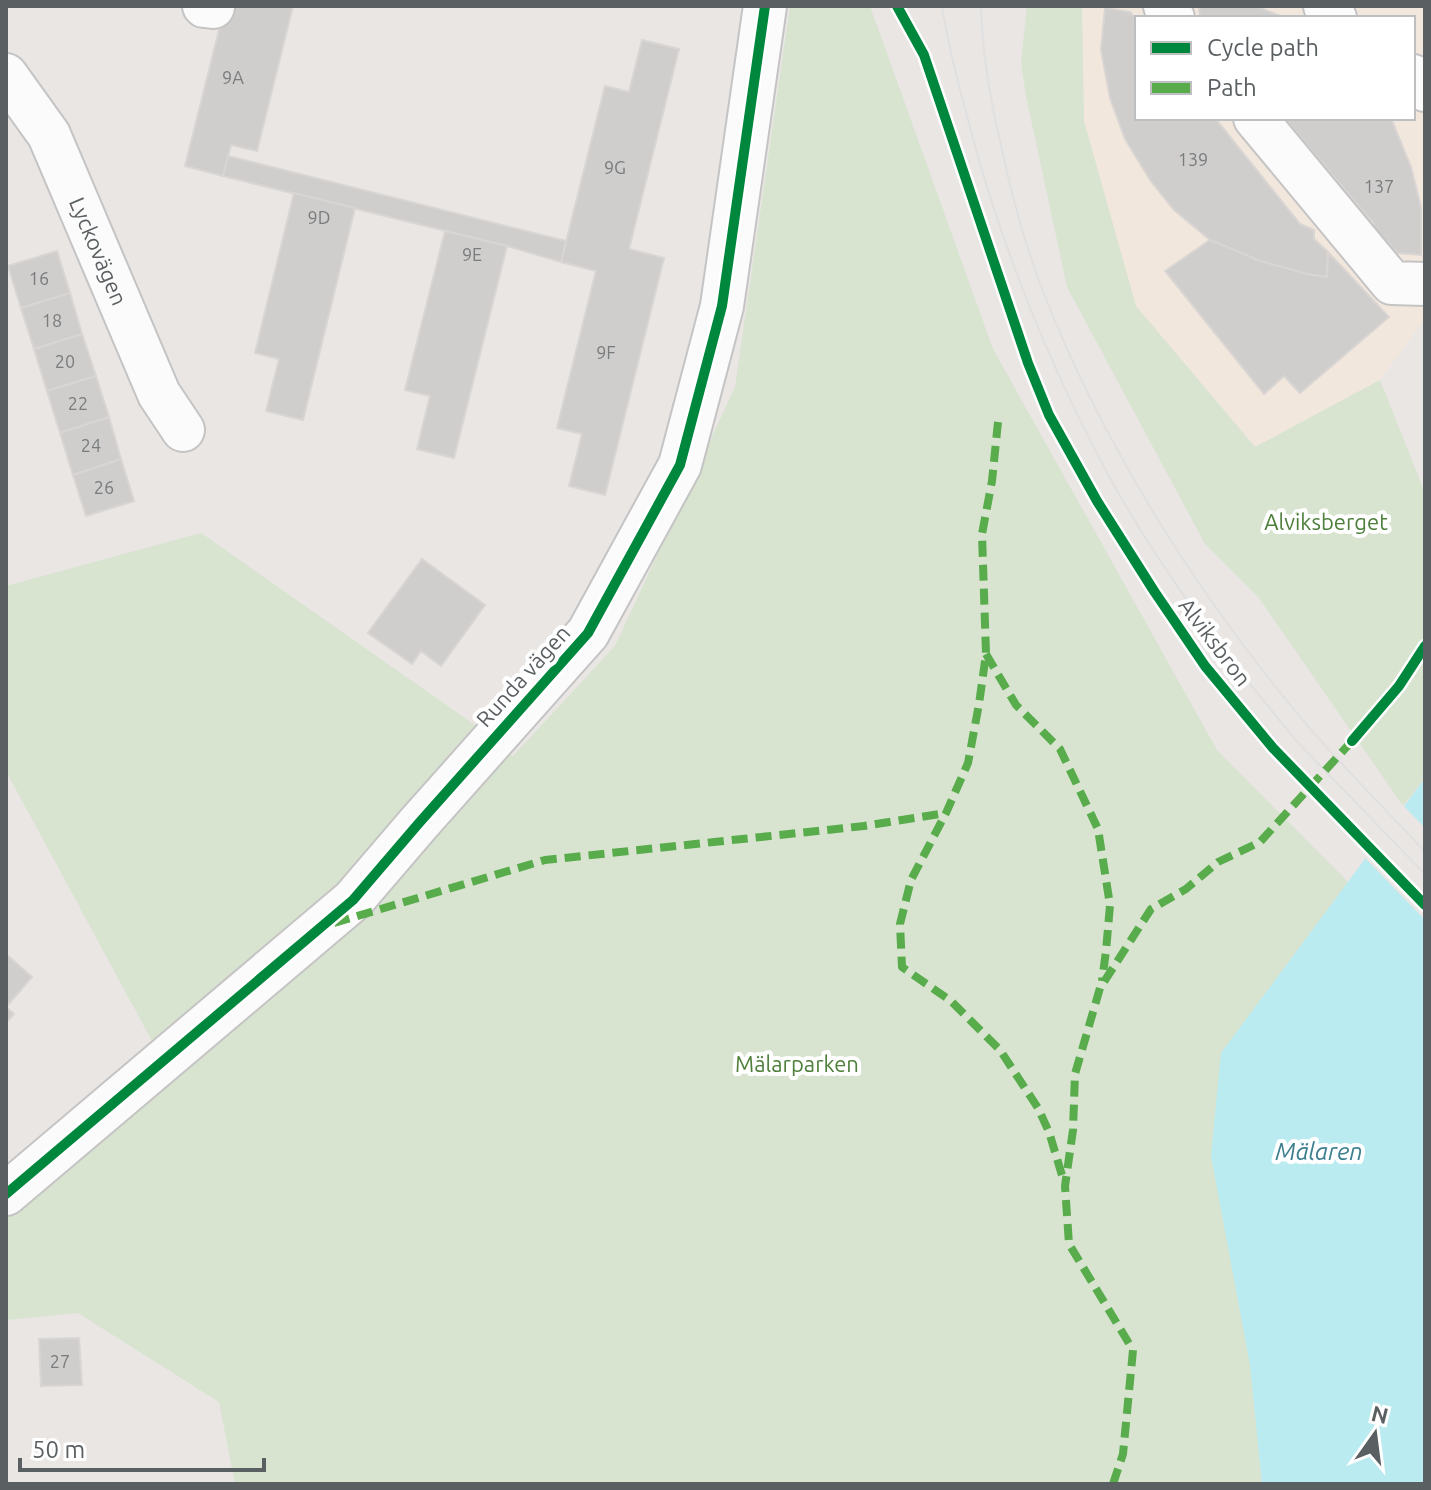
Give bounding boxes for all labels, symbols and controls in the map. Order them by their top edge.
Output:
legend [1135,16,1415,120]
text: Cycle path [1207,34,1319,61]
house number: 9A [222,67,244,87]
text: Path [1207,74,1257,101]
house number: 139 [1178,149,1208,169]
house number: 9G [604,157,626,177]
house number: 137 [1364,176,1394,196]
street label: Lyckovägen [65,193,133,309]
house number: 9D [308,207,330,227]
house number: 9E [462,244,482,264]
house number: 16 [29,268,49,288]
house number: 18 [42,310,62,330]
house number: 9F [596,342,616,362]
house number: 20 [55,351,75,371]
house number: 22 [68,393,88,413]
house number: 24 [81,435,101,455]
house number: 26 [94,477,114,497]
park label: Alviksberget [1264,509,1388,534]
street label: Alviksbron [1174,593,1256,691]
street label: Runda vägen [471,620,575,731]
park label: Mälarparken [735,1051,859,1076]
water label: Mälaren [1275,1138,1363,1165]
house number: 27 [50,1351,70,1371]
north arrow [1335,1394,1415,1474]
text: N [1369,1400,1391,1428]
scale bar [20,1422,264,1472]
text: 50 m [32,1436,85,1463]

